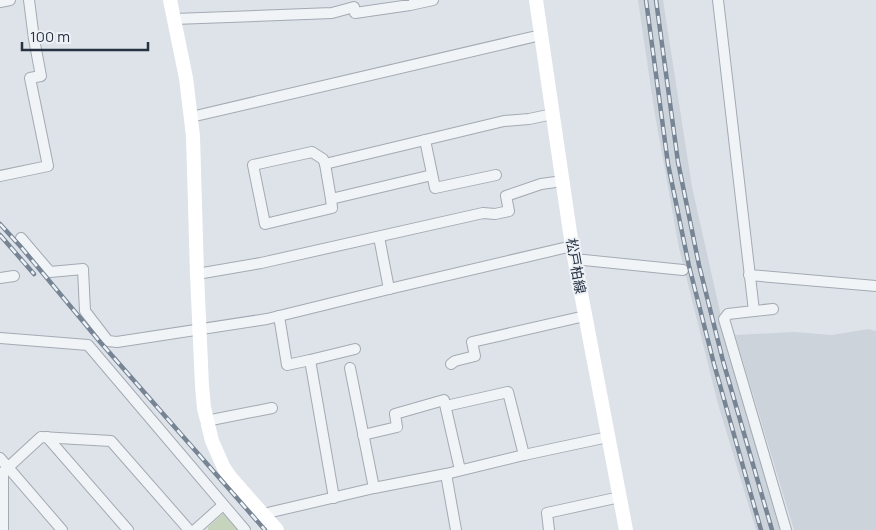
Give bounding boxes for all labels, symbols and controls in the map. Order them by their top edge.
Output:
scale bar [22,20,149,52]
text: 100 m [30,26,70,47]
street label: 松戸柏線 [562,237,591,295]

